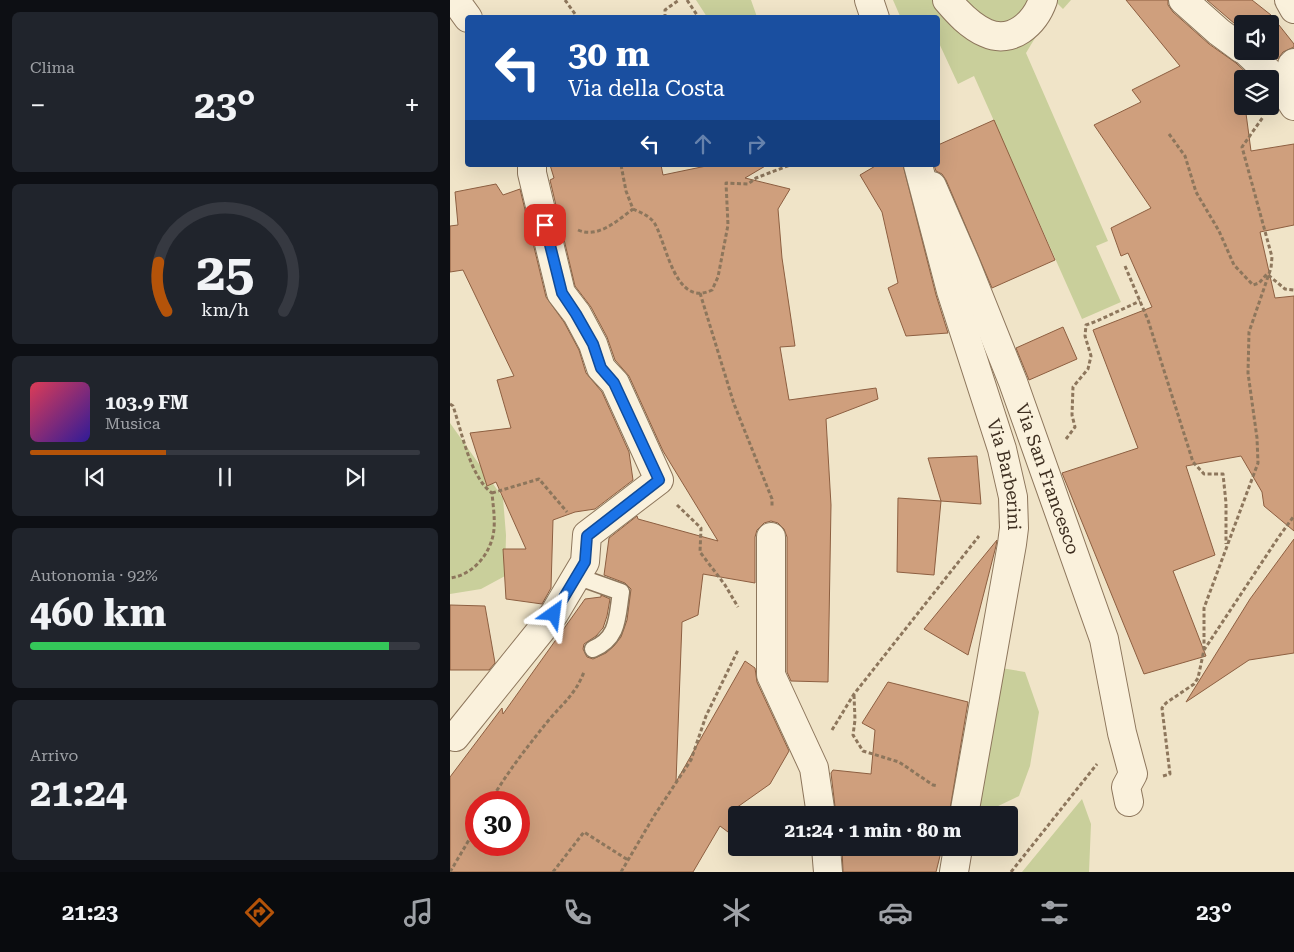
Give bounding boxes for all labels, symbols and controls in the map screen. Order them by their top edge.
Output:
map controls [1234,15,1279,115]
button: sound [1234,15,1279,60]
text: 30 m [568,34,650,75]
icon: left [485,35,550,100]
text: Clima [30,58,75,77]
button: layers [1234,70,1279,115]
text: Via della Costa [568,76,725,101]
text: 23° [194,83,256,127]
text: − [30,89,46,122]
text: + [404,89,420,122]
icon: left [636,130,664,158]
icon: ahead [689,130,717,158]
icon: right [742,130,770,158]
pin [524,204,566,246]
icon: arrive [531,211,559,239]
text: 25 [196,242,254,303]
text: km/h [201,299,249,320]
text: 103.9 FM [105,391,188,414]
street label: Via San Francesco [1011,401,1084,557]
text: Musica [105,414,160,433]
street label: Via Barberini [983,416,1025,531]
icon: previous [81,463,109,491]
icon: pause [211,463,239,491]
icon: next [341,463,369,491]
text: Autonomia · 92% [30,566,158,585]
position arrow [527,587,579,639]
text: 460 km [30,591,166,635]
text: Arrivo [30,746,78,765]
text: 21:24 [30,771,127,815]
speed limit sign: 30 [465,791,530,856]
text: 21:24 · 1 min · 80 m [785,819,961,842]
icon: directions [242,895,277,930]
icon: music [401,895,436,930]
icon: phone [560,895,595,930]
icon: climate [719,895,754,930]
icon: car [878,895,913,930]
icon: filters [1037,895,1072,930]
text: 21:23 [62,900,118,925]
text: 23° [1196,900,1232,925]

